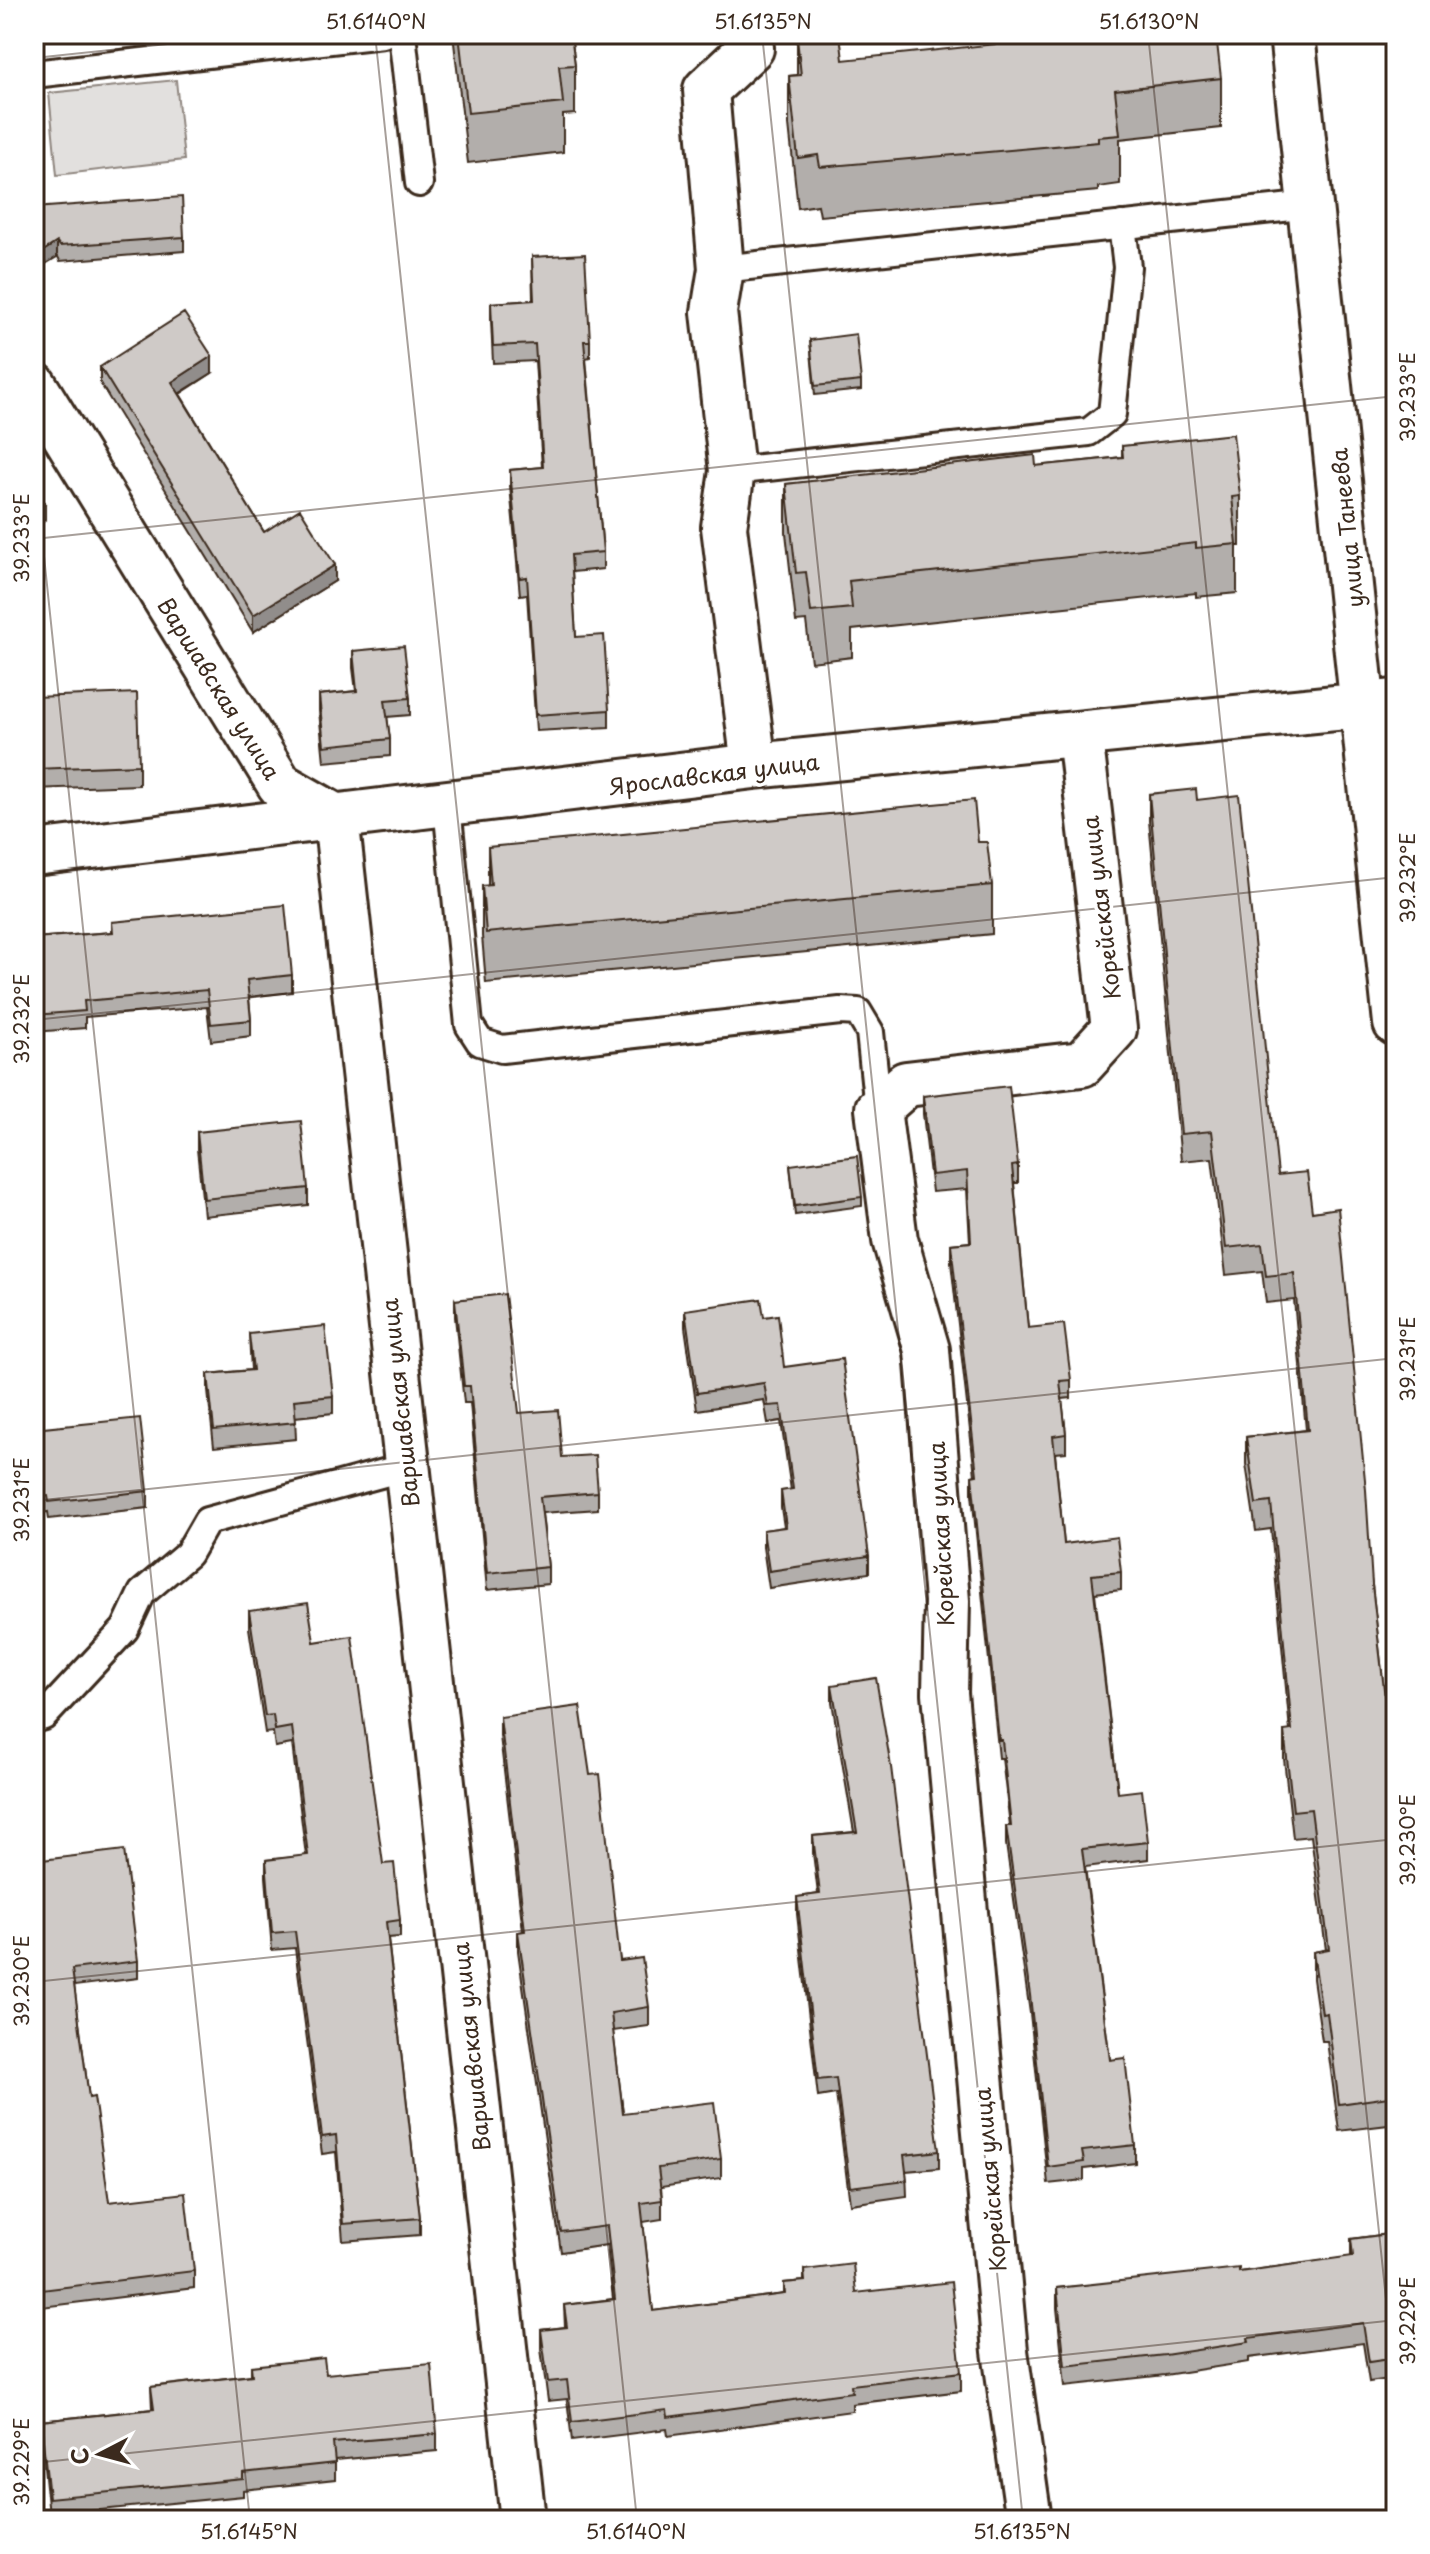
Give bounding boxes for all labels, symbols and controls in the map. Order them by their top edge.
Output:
text: 51.6140°N [326,6,426,36]
text: 51.6135°N [714,6,812,36]
text: 51.6130°N [1099,6,1199,36]
text: 39.233°E [1392,352,1422,442]
street label: улица Танеева [1321,446,1371,609]
text: 39.233°E [6,493,36,583]
street label: Варшавская улица [151,590,290,786]
street label: Ярославская улица [606,744,821,802]
street label: Корейская улица [1072,814,1128,1002]
text: 39.232°E [1392,833,1422,923]
text: 39.232°E [6,974,36,1064]
street label: Варшавская улица [372,1297,426,1509]
text: 39.231°E [1392,1316,1422,1402]
street label: Корейская улица [919,1441,961,1627]
text: 39.231°E [6,1457,36,1543]
text: 39.230°E [1392,1794,1422,1886]
text: 39.230°E [6,1935,36,2027]
street label: Варшавская улица [443,1941,497,2153]
street label: Корейская улица [964,2086,1014,2274]
text: 39.229°E [1392,2277,1422,2365]
north arrow [60,2414,140,2494]
text: 39.229°E [6,2418,36,2506]
text: С [61,2446,96,2466]
text: 51.6145°N [200,2516,298,2546]
text: 51.6140°N [586,2516,686,2546]
text: 51.6135°N [973,2516,1071,2546]

